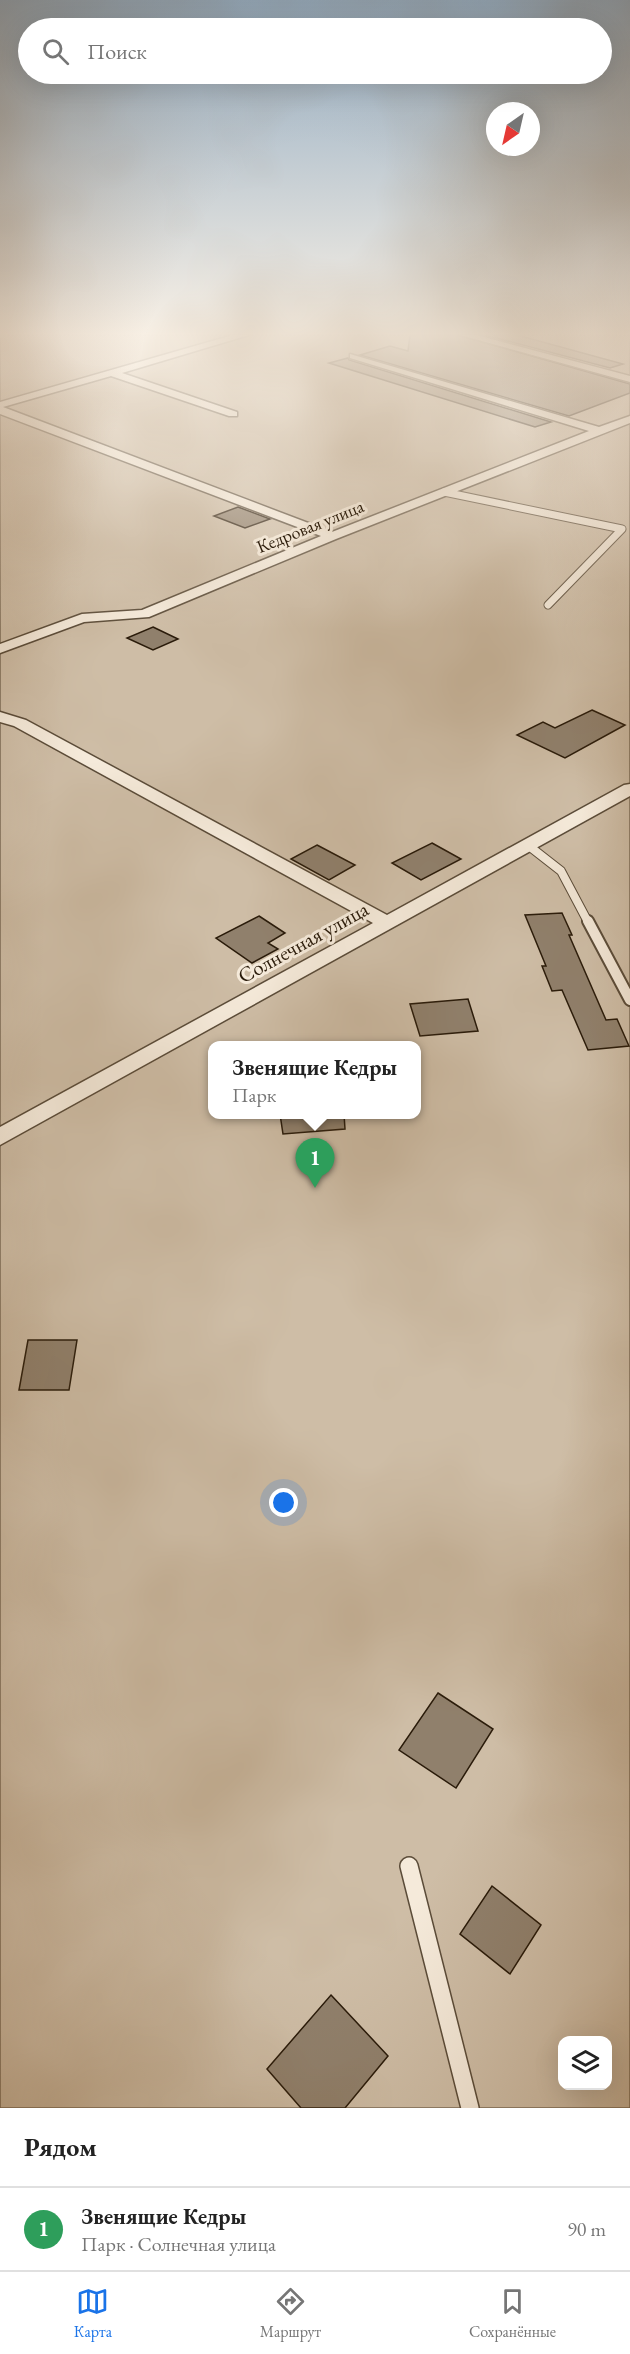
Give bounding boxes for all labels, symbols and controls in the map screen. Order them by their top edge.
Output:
search box [18,18,612,84]
icon: search [39,35,72,68]
text: Поиск [87,37,147,66]
north arrow [486,102,540,156]
street label: Кедровая улица [253,494,368,558]
street label: Солнечная улица [233,895,374,989]
popup [208,1041,421,1119]
text: Звенящие Кедры [232,1053,397,1082]
text: Парк [232,1082,276,1108]
pin: 1 [296,1138,334,1188]
your location [269,1488,298,1517]
map controls [558,2036,612,2090]
button: layers [558,2036,612,2090]
text: Рядом [24,2130,97,2164]
text: Звенящие Кедры [81,2202,246,2231]
text: 1 [38,2216,49,2242]
text: 90 m [567,2216,606,2242]
text: Парк · Солнечная улица [81,2231,276,2257]
tab: Карта [74,2285,112,2342]
tab: Маршрут [260,2285,321,2342]
tab: Сохранённые [469,2285,556,2342]

